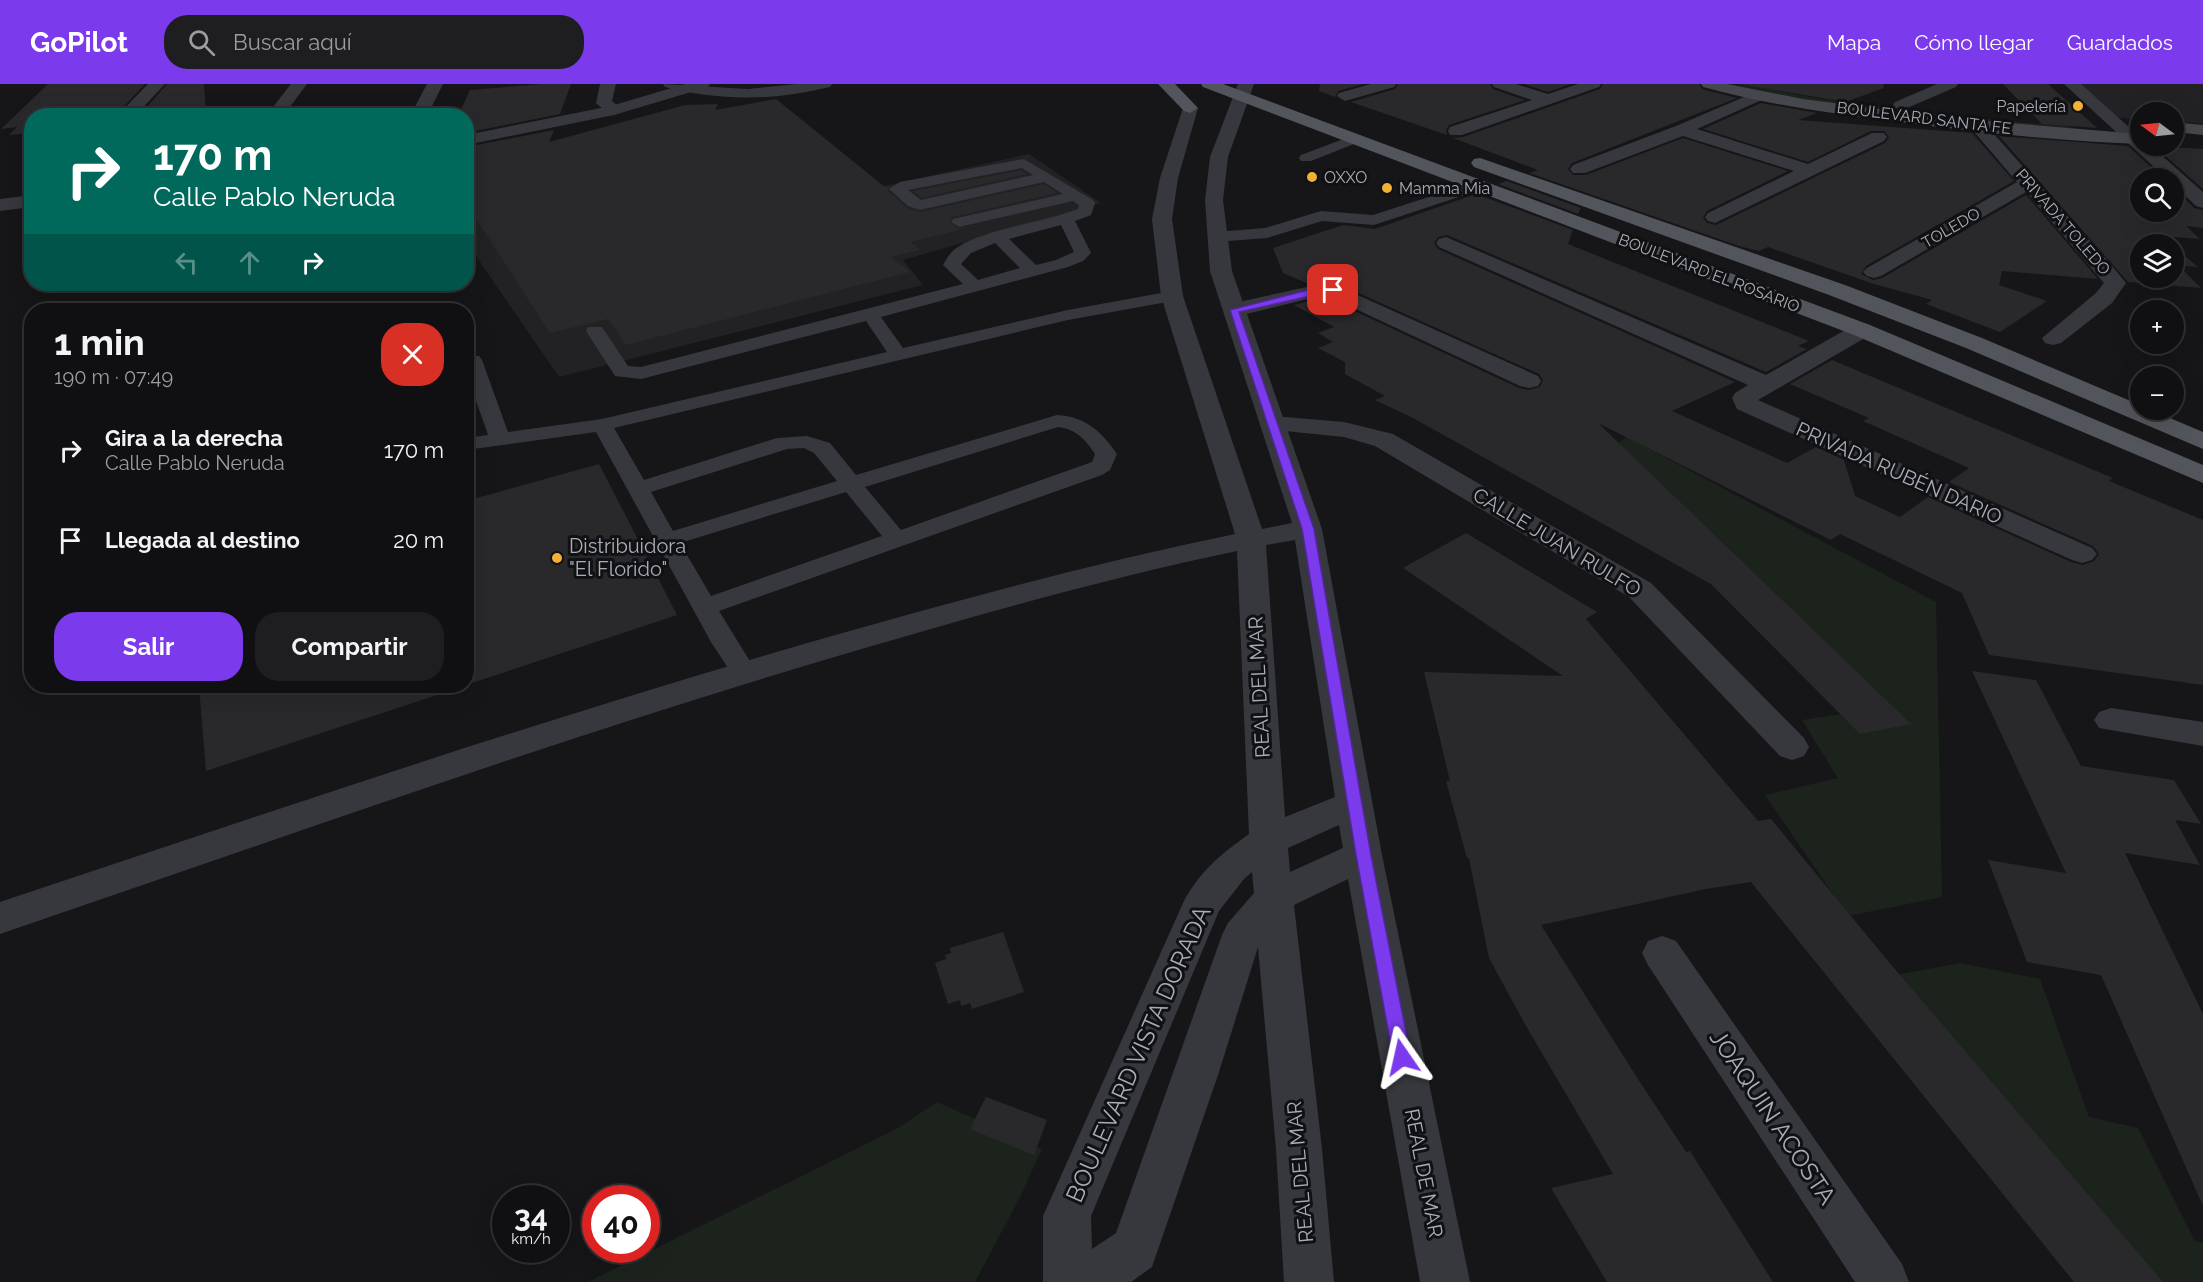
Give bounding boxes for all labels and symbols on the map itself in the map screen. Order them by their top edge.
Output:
place label: Papelería [1997,97,2066,116]
street label: BOULEVARD SANTA FE [1836,98,2012,138]
marker: Papelería [2071,99,2085,113]
north arrow [2130,102,2184,156]
street label: PRIVADA TOLEDO [2012,165,2114,279]
place label: OXXO [1324,168,1367,187]
marker: OXXO [1305,170,1319,184]
place label: Mamma Mia [1399,179,1490,198]
marker: Mamma Mia [1380,181,1394,195]
street label: TOLEDO [1919,204,1983,252]
street label: BOULEVARD EL ROSARIO [1616,230,1802,316]
pin [1307,264,1358,315]
street label: PRIVADA RUBÉN DARIO [1792,417,2006,529]
street label: CALLE JUAN RULFO [1469,482,1645,602]
place label: Distribuidora "El Florido" [569,534,686,581]
marker: Distribuidora "El Florido" [550,551,564,565]
street label: REAL DEL MAR [1243,616,1275,758]
street label: BOULEVARD VISTA DORADA [1059,901,1217,1207]
street label: JOAQUIN ACOSTA [1704,1024,1842,1210]
position arrow [1370,1025,1434,1089]
street label: REAL DEL MAR [1282,1100,1318,1244]
street label: REAL DE MAR [1400,1107,1448,1239]
speed limit sign: 40 [582,1185,660,1263]

